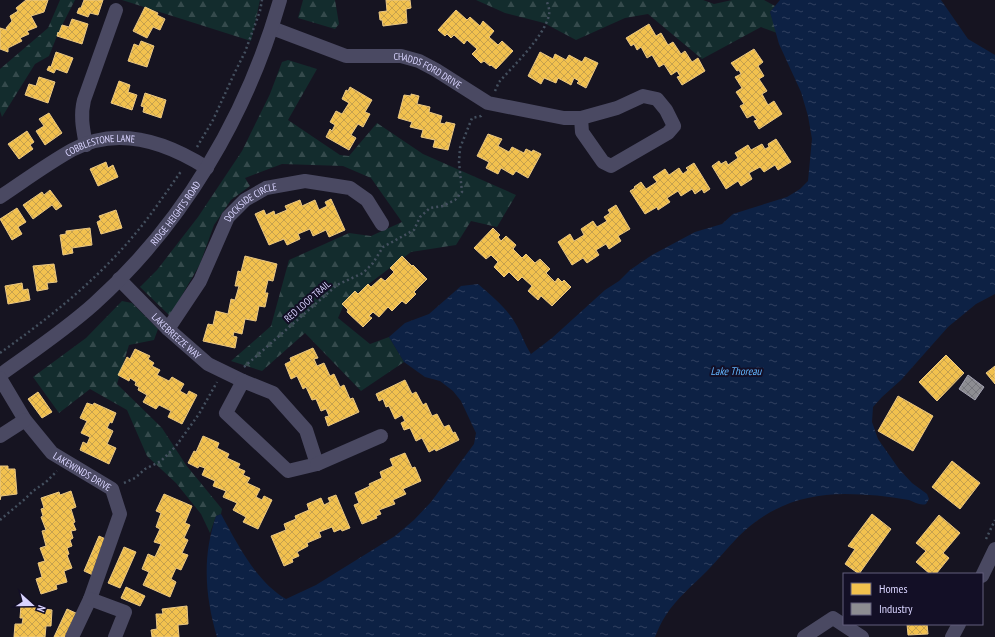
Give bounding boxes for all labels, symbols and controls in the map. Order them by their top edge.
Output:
street label: CHADDS FORD DRIVE [393,50,464,92]
street label: COBBLESTONE LANE [63,132,136,160]
street label: RIDGE HEIGHTS ROAD [147,179,203,248]
street label: DOCKSIDE CIRCLE [221,180,278,224]
street label: RED LOOP TRAIL [281,277,334,325]
street label: LAKEBREEZE WAY [149,310,204,362]
water label: Lake Thoreau [711,364,763,378]
street label: LAKEWINDS DRIVE [51,449,114,494]
legend [843,573,983,625]
text: Homes [879,581,907,596]
north arrow [12,585,52,625]
text: Industry [879,601,913,616]
text: N [34,603,49,614]

